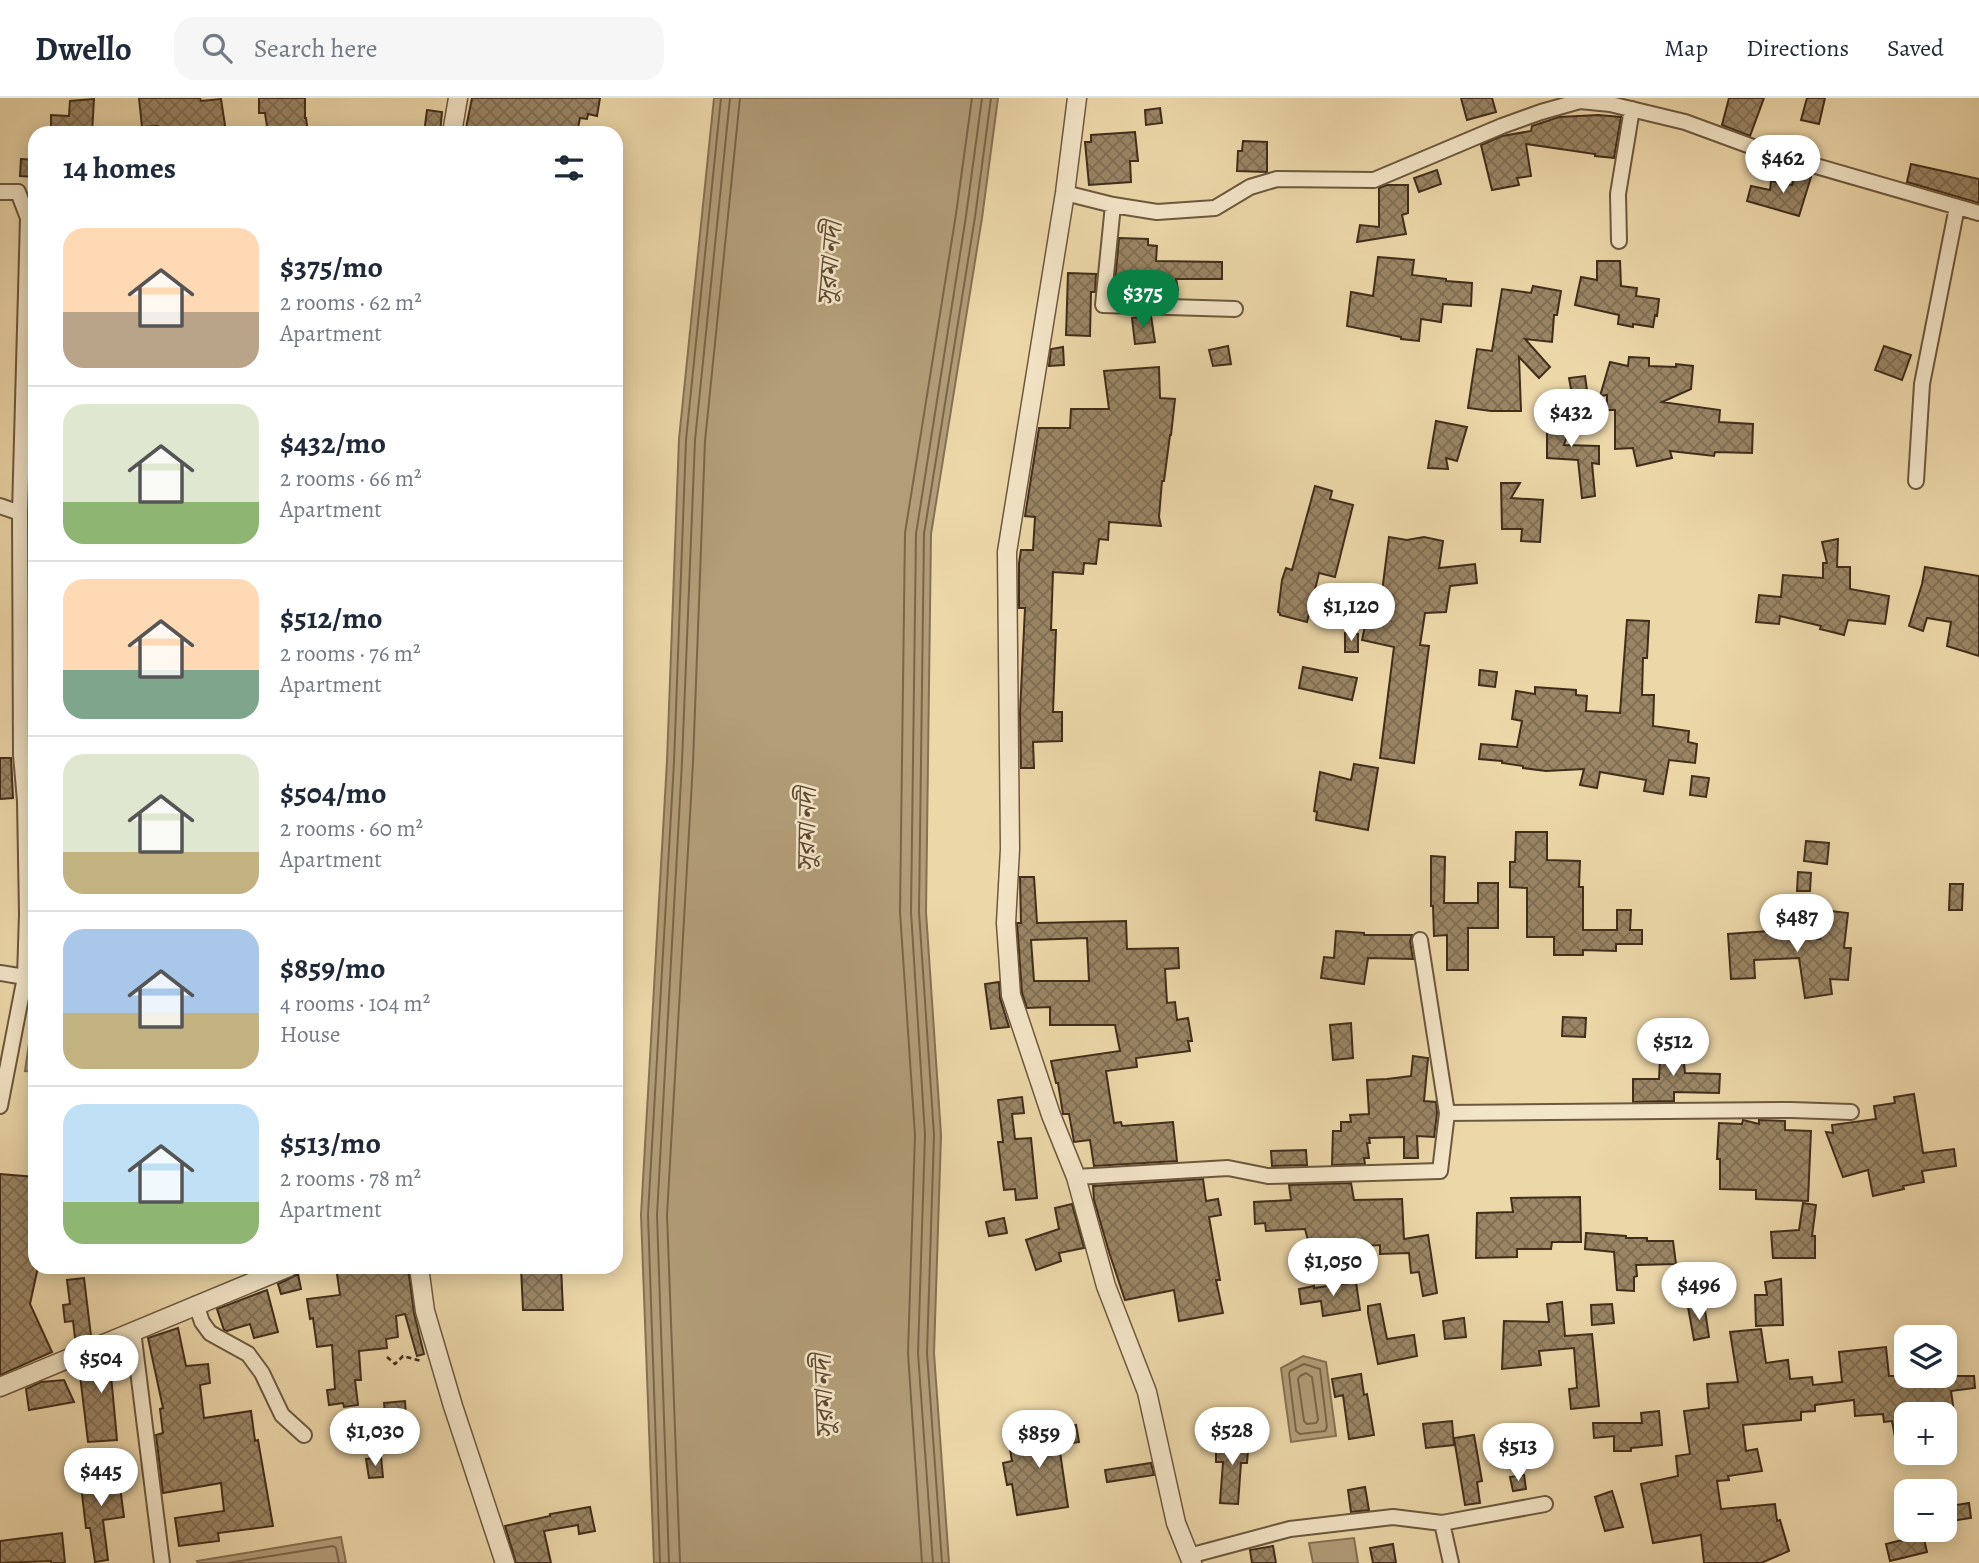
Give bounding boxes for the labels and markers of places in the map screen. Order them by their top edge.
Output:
pin: $462 [1742,136,1824,195]
pin: $375 [1102,271,1184,330]
pin: $432 [1530,390,1612,449]
pin: $1,120 [1294,584,1408,643]
pin: $487 [1756,894,1838,954]
pin: $512 [1632,1018,1714,1078]
pin: $1,050 [1276,1238,1390,1298]
pin: $496 [1658,1262,1740,1322]
pin: $504 [60,1336,142,1395]
pin: $1,030 [318,1408,432,1468]
pin: $528 [1191,1408,1273,1467]
pin: $859 [998,1410,1080,1470]
pin: $513 [1477,1424,1559,1483]
pin: $445 [60,1448,142,1508]

